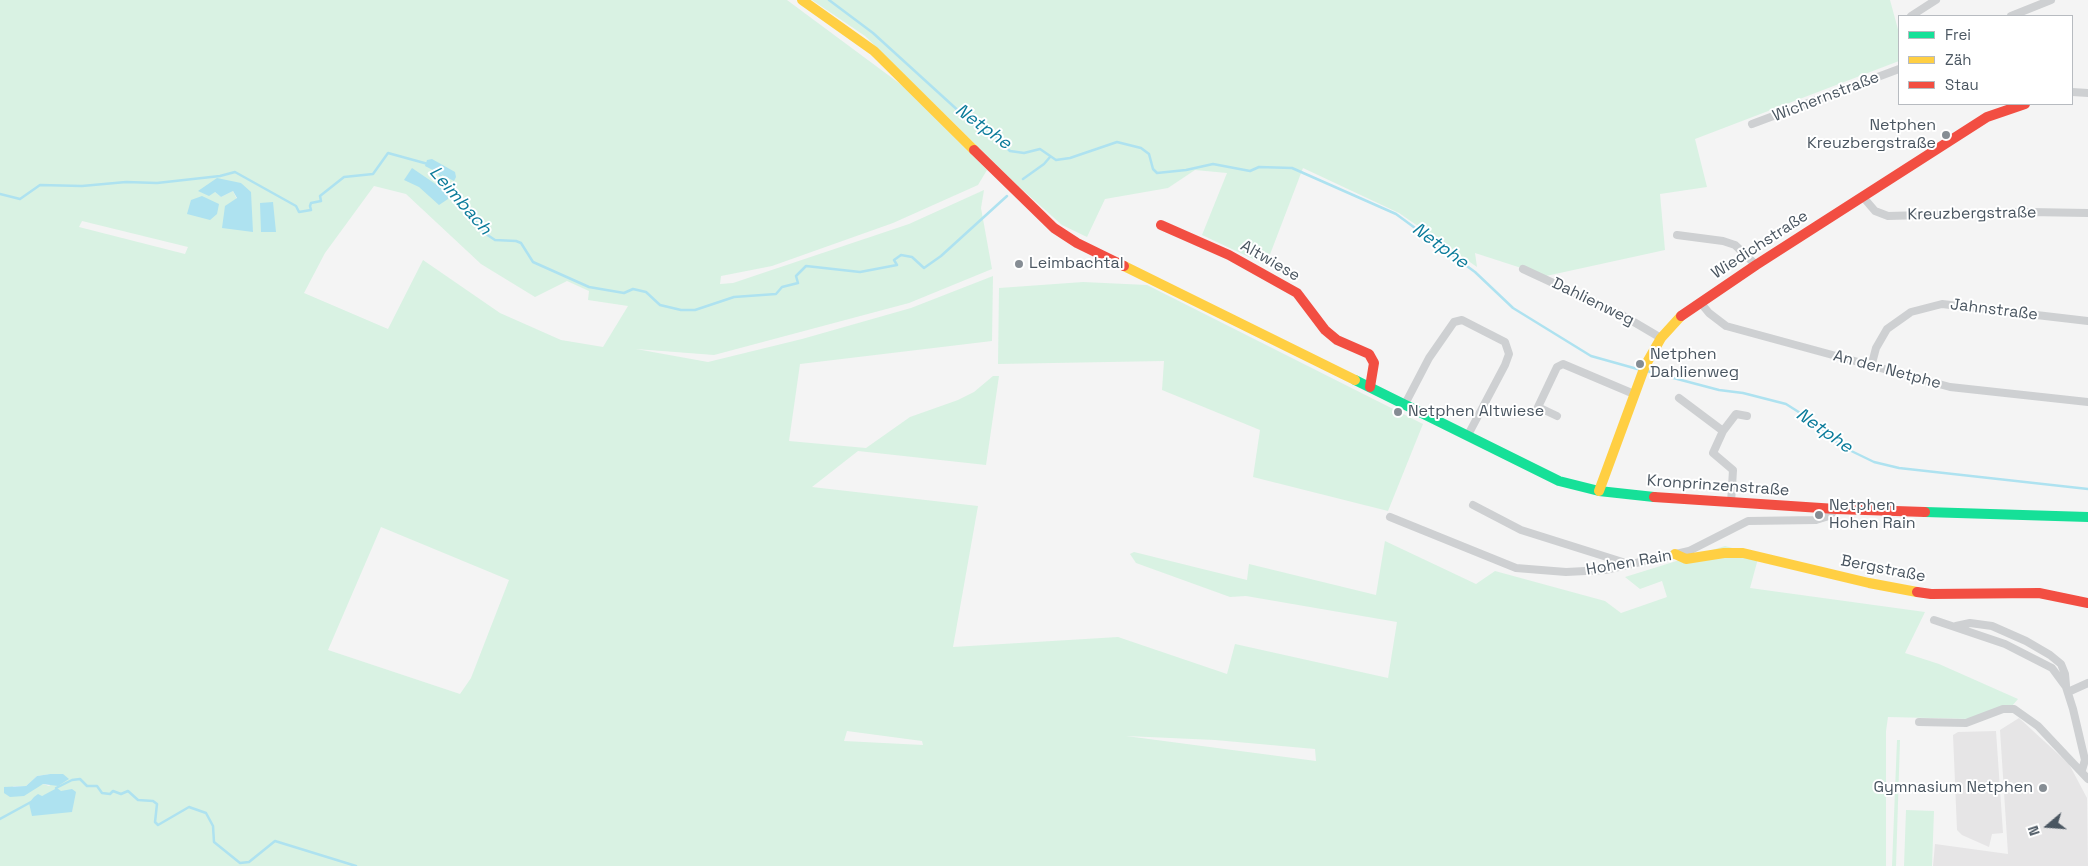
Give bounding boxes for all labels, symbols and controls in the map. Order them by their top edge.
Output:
legend [1898,15,2073,105]
text: Frei [1945,25,1971,44]
text: Zäh [1945,50,1971,69]
street label: Wichernstraße [1770,68,1882,126]
text: Stau [1945,75,1979,94]
water label: Netphe [951,100,1015,154]
place label: Netphen Kreuzbergstraße [1807,116,1936,154]
marker: Netphen Kreuzbergstraße [1940,129,1952,141]
water label: Leimbach [424,162,496,240]
street label: Kreuzbergstraße [1907,203,2037,225]
street label: Wiedichstraße [1708,207,1812,283]
water label: Netphe [1408,219,1472,273]
street label: Altwiese [1237,236,1303,286]
place label: Leimbachtal [1029,254,1124,274]
marker: Leimbachtal [1013,258,1025,270]
street label: Dahlienweg [1549,274,1637,330]
street label: Jahnstraße [1949,295,2039,325]
place label: Netphen Dahlienweg [1650,345,1739,383]
street label: An der Netphe [1831,346,1943,394]
marker: Netphen Dahlienweg [1634,358,1646,370]
place label: Netphen Altwiese [1408,402,1544,422]
water label: Netphe [1792,404,1856,458]
marker: Netphen Altwiese [1392,406,1404,418]
street label: Kronprinzenstraße [1646,471,1790,501]
place label: Netphen Hohen Rain [1829,496,1916,534]
marker: Netphen Hohen Rain [1813,509,1825,521]
street label: Hohen Rain [1585,546,1673,580]
street label: Bergstraße [1839,551,1927,587]
place label: Gymnasium Netphen [1873,778,2033,798]
marker: Gymnasium Netphen [2037,782,2049,794]
north arrow [2023,801,2073,851]
text: N [2024,823,2044,838]

